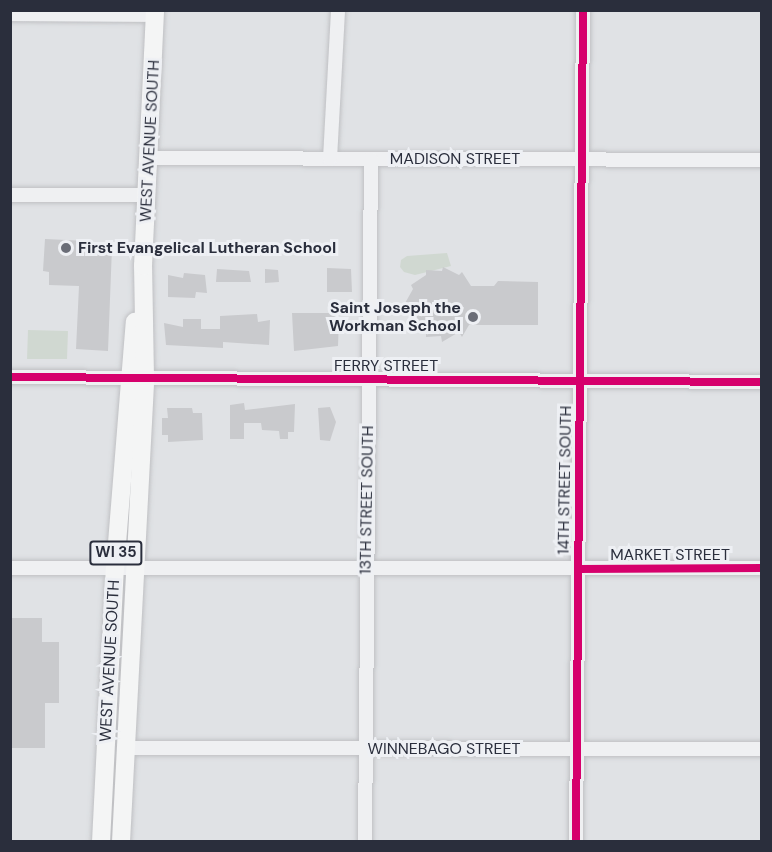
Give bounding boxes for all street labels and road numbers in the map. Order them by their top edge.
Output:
street label: WEST AVENUE SOUTH [136,59,164,223]
street label: MADISON STREET [390,149,520,169]
street label: FERRY STREET [334,356,438,376]
street label: 14TH STREET SOUTH [554,405,576,555]
street label: 13TH STREET SOUTH [356,425,378,575]
road number: WI 35 [89,541,143,565]
street label: MARKET STREET [610,545,730,565]
street label: WEST AVENUE SOUTH [96,579,124,743]
street label: WINNEBAGO STREET [367,739,521,759]

